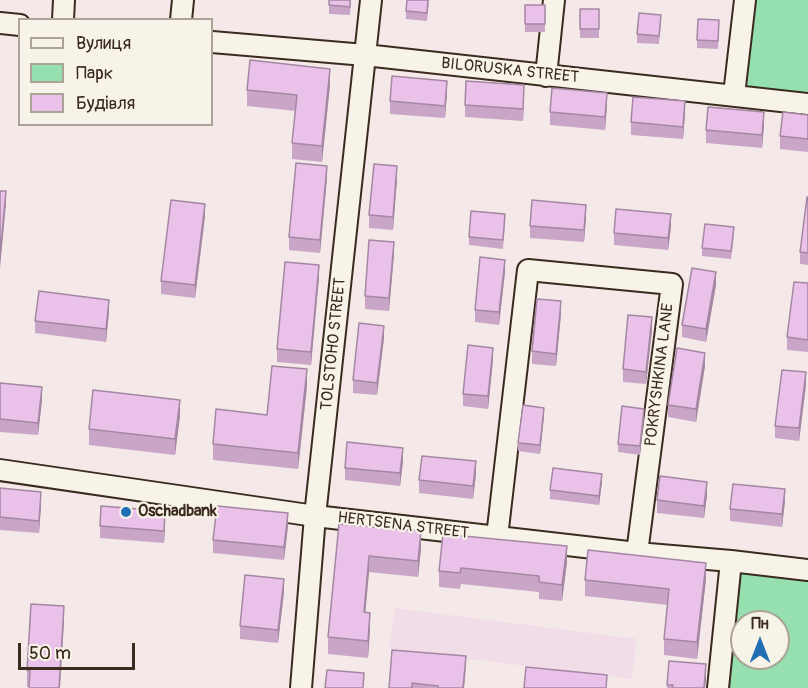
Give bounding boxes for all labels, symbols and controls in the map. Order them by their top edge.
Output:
legend [18,18,213,126]
text: Вулиця [76,32,131,55]
street label: BILORUSKA STREET [440,54,580,88]
text: Парк [76,62,113,85]
text: Будівля [76,92,135,115]
street label: TOLSTOHO STREET [317,277,351,411]
street label: POKRYSHKINA LANE [642,302,678,448]
place label: Oschadbank [138,502,217,522]
marker: Oschadbank [119,505,133,519]
street label: HERTSENA STREET [336,508,470,544]
north arrow [730,610,790,670]
text: Пн [751,614,769,634]
scale bar [21,631,138,669]
text: 50 m [29,642,71,665]

